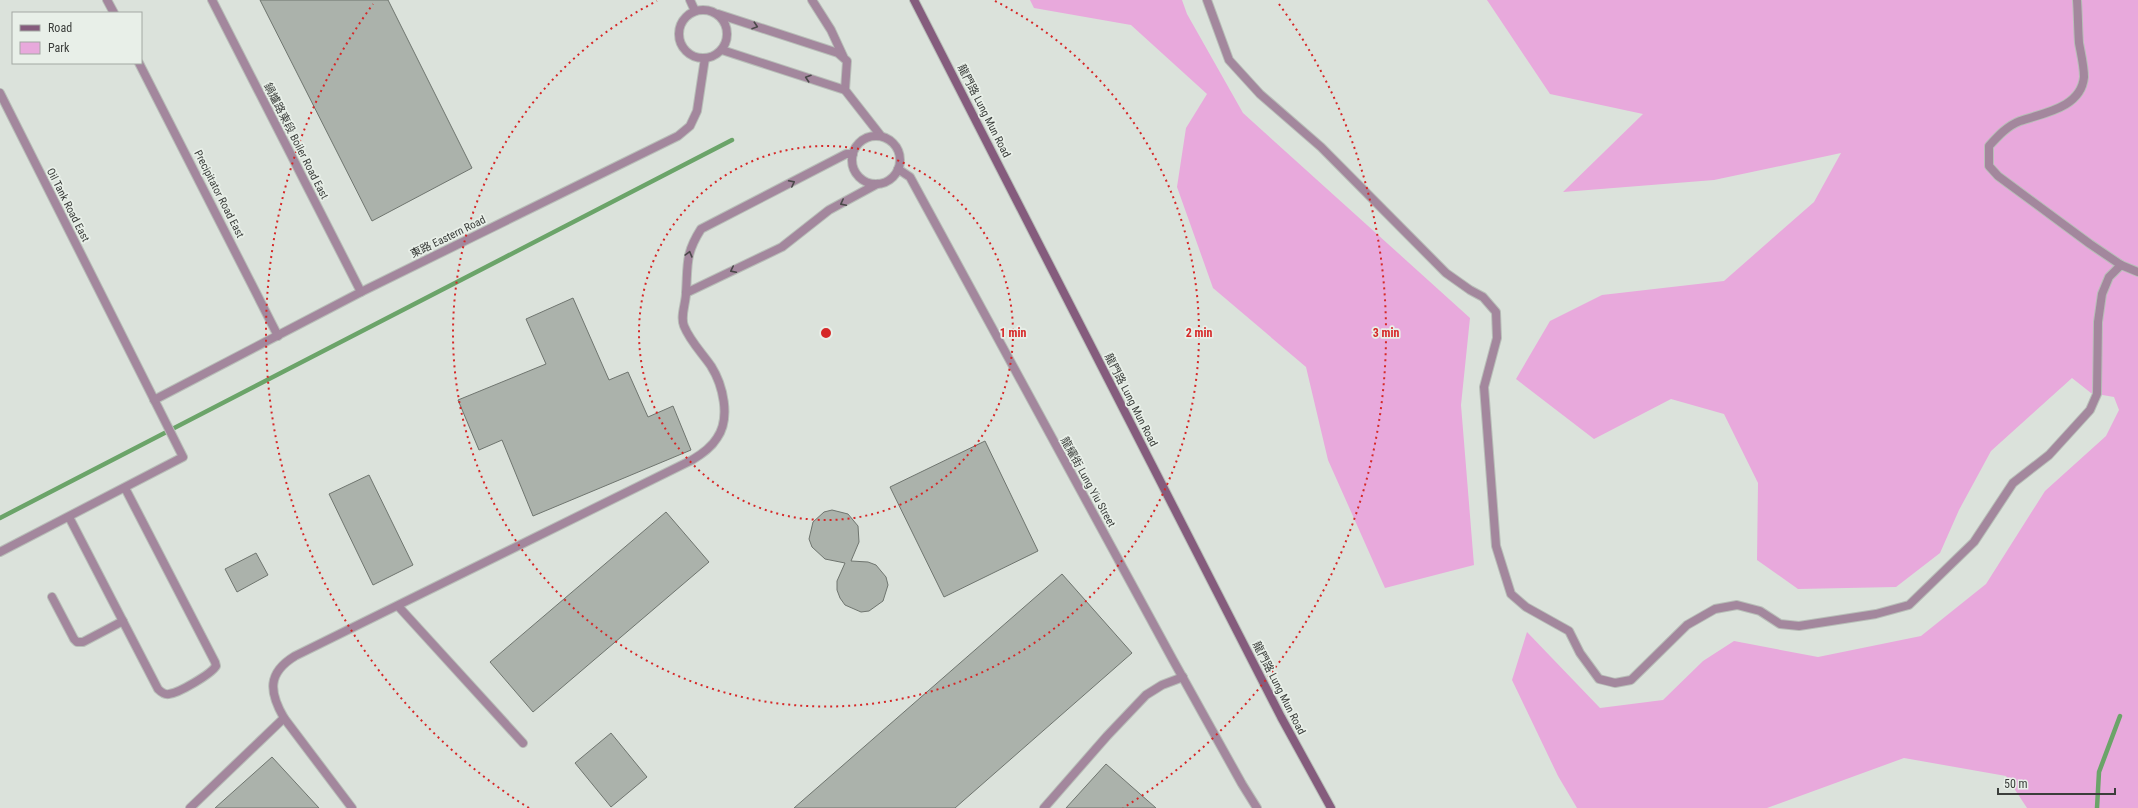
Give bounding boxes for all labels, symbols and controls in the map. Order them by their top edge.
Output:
legend [12,12,142,64]
text: Road [48,21,72,35]
one-way arrow [751,21,758,30]
text: Park [48,41,70,55]
street label: 龍門路 Lung Mun Road [955,62,1013,160]
one-way arrow [804,74,811,83]
street label: 鍋爐路東段 Boiler Road East [261,81,331,201]
street label: Precipitator Road East [191,148,247,240]
street label: Oil Tank Road East [44,166,92,244]
one-way arrow [788,180,795,187]
one-way arrow [840,198,847,206]
street label: 東路 Eastern Road [408,213,488,261]
one-way arrow [684,251,693,258]
one-way arrow [730,265,737,273]
centre of rings [819,326,833,340]
text: 1 min [1000,326,1026,340]
text: 2 min [1186,326,1212,340]
text: 3 min [1373,326,1399,340]
street label: 龍門路 Lung Mun Road [1102,351,1160,449]
street label: 龍耀街 Lung Yiu Street [1058,435,1118,529]
street label: 龍門路 Lung Mun Road [1250,639,1308,737]
scale bar [1998,770,2115,796]
text: 50 m [2004,777,2028,791]

